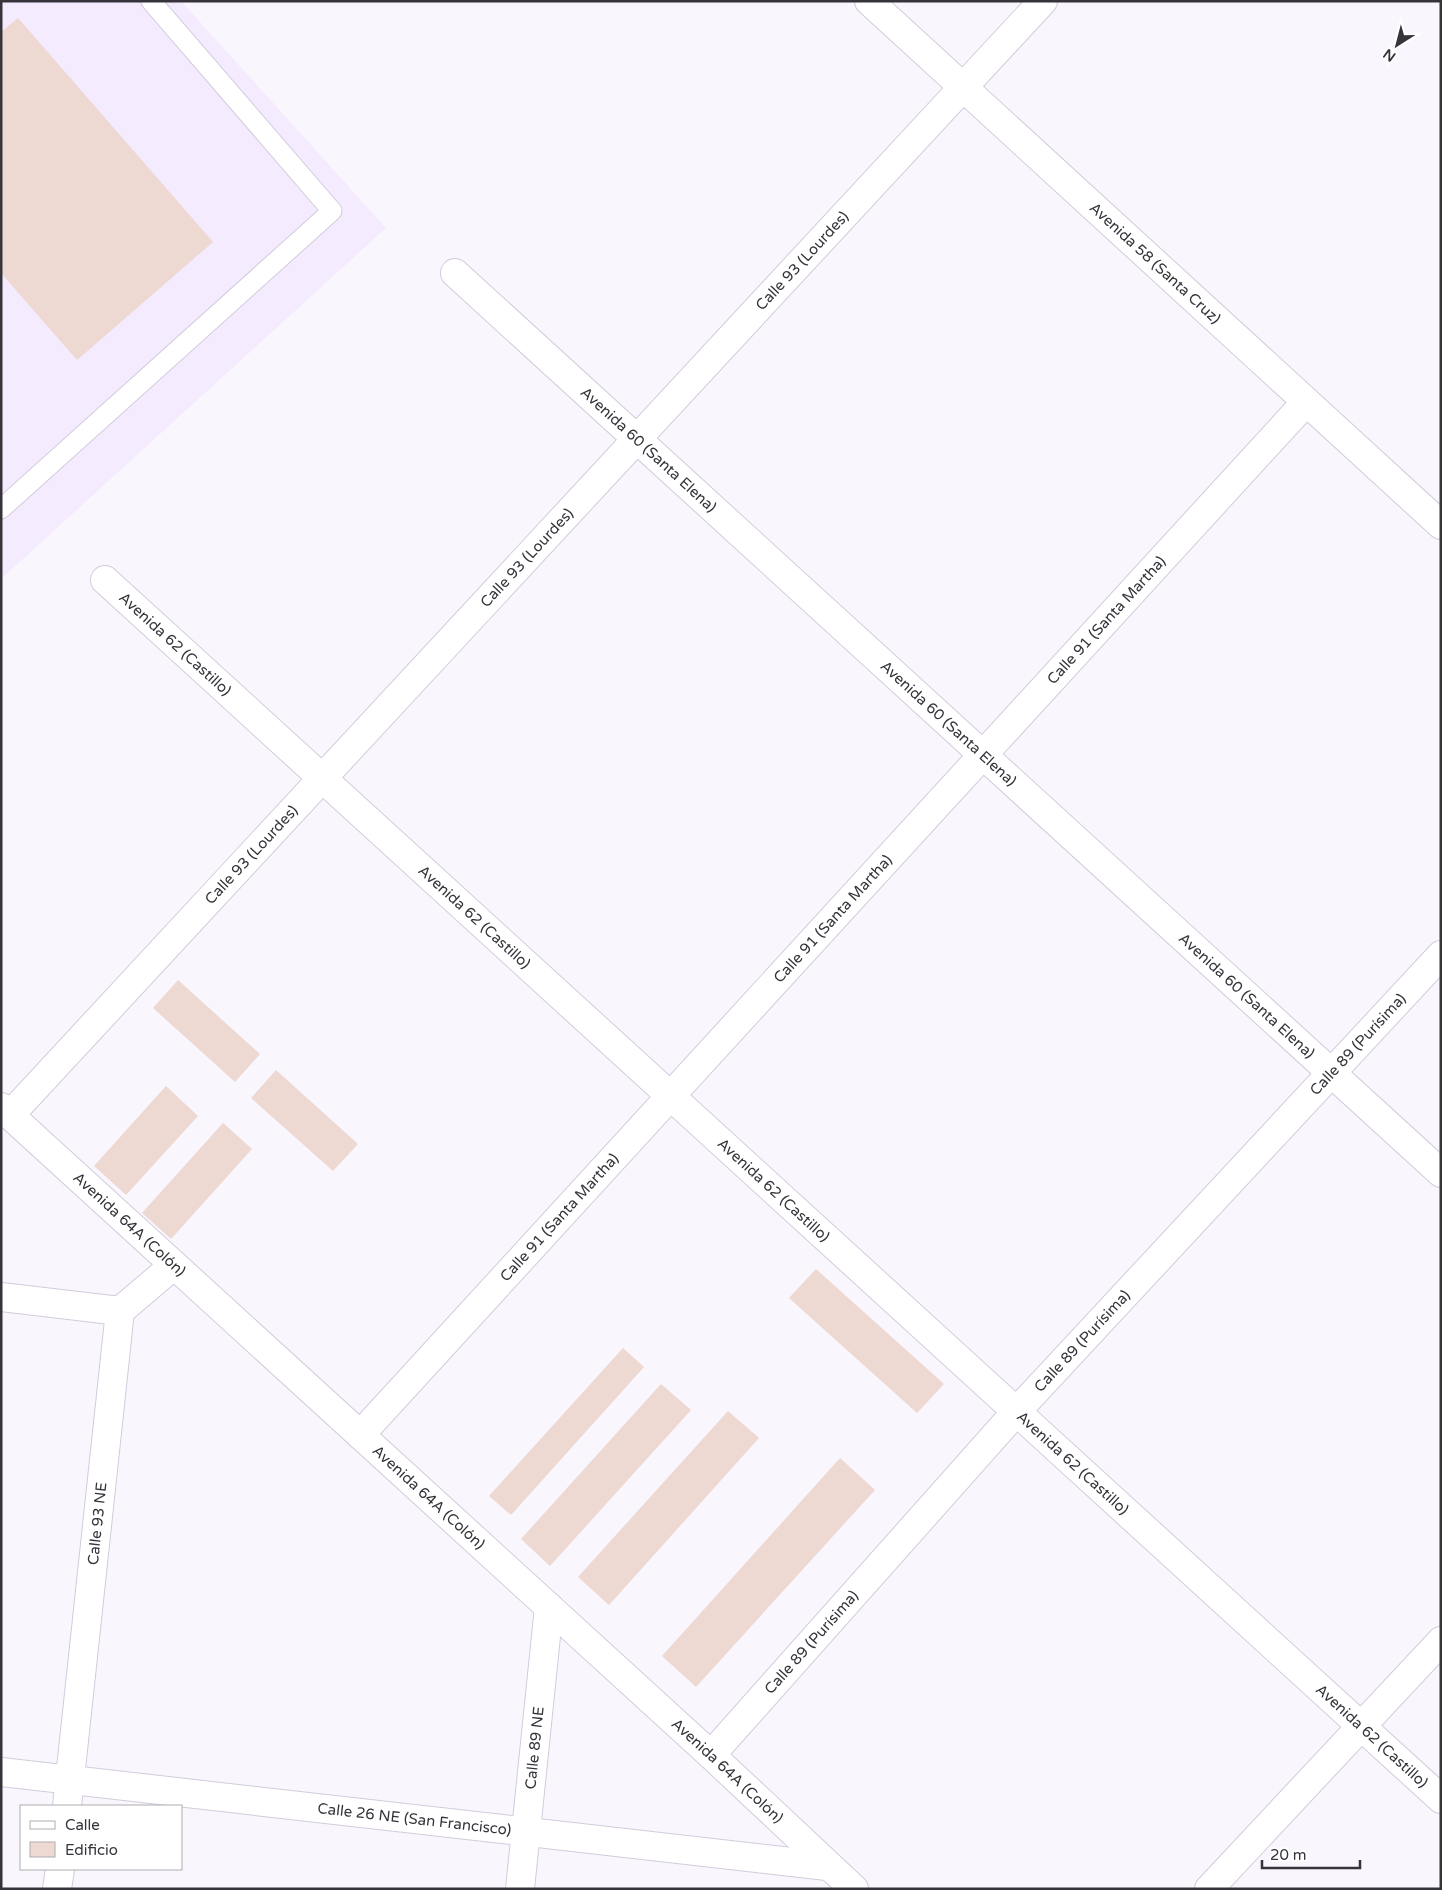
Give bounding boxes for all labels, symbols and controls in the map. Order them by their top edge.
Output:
north arrow [1372,20,1422,70]
text: N [1380,45,1399,65]
street label: Avenida 58 (Santa Cruz) [1086,199,1224,328]
street label: Calle 93 (Lourdes) [752,208,852,314]
street label: Avenida 60 (Santa Elena) [577,383,720,516]
street label: Calle 93 (Lourdes) [476,504,577,611]
street label: Calle 91 (Santa Martha) [1043,552,1169,688]
street label: Avenida 62 (Castillo) [115,588,235,700]
street label: Avenida 60 (Santa Elena) [877,657,1020,790]
street label: Calle 93 (Lourdes) [201,801,302,908]
street label: Calle 91 (Santa Martha) [770,851,896,987]
street label: Avenida 62 (Castillo) [415,861,534,973]
street label: Avenida 60 (Santa Elena) [1175,929,1318,1062]
street label: Calle 89 (Purísima) [1306,990,1410,1099]
street label: Avenida 62 (Castillo) [714,1134,833,1246]
street label: Calle 91 (Santa Martha) [496,1150,622,1285]
street label: Avenida 64A (Colón) [70,1169,189,1280]
street label: Calle 89 (Purísima) [1030,1286,1134,1396]
street label: Avenida 62 (Castillo) [1013,1407,1132,1519]
street label: Avenida 64A (Colón) [369,1442,489,1553]
street label: Calle 93 NE [84,1481,111,1566]
street label: Calle 89 (Purísima) [761,1587,862,1698]
street label: Avenida 62 (Castillo) [1312,1680,1432,1792]
street label: Calle 89 NE [521,1705,548,1790]
street label: Avenida 64A (Colón) [668,1715,787,1827]
street label: Calle 26 NE (San Francisco) [316,1799,512,1839]
legend [20,1805,182,1870]
text: Calle [65,1816,100,1834]
scale bar [1262,1838,1360,1870]
text: Edificio [65,1841,118,1859]
text: 20 m [1270,1846,1307,1864]

